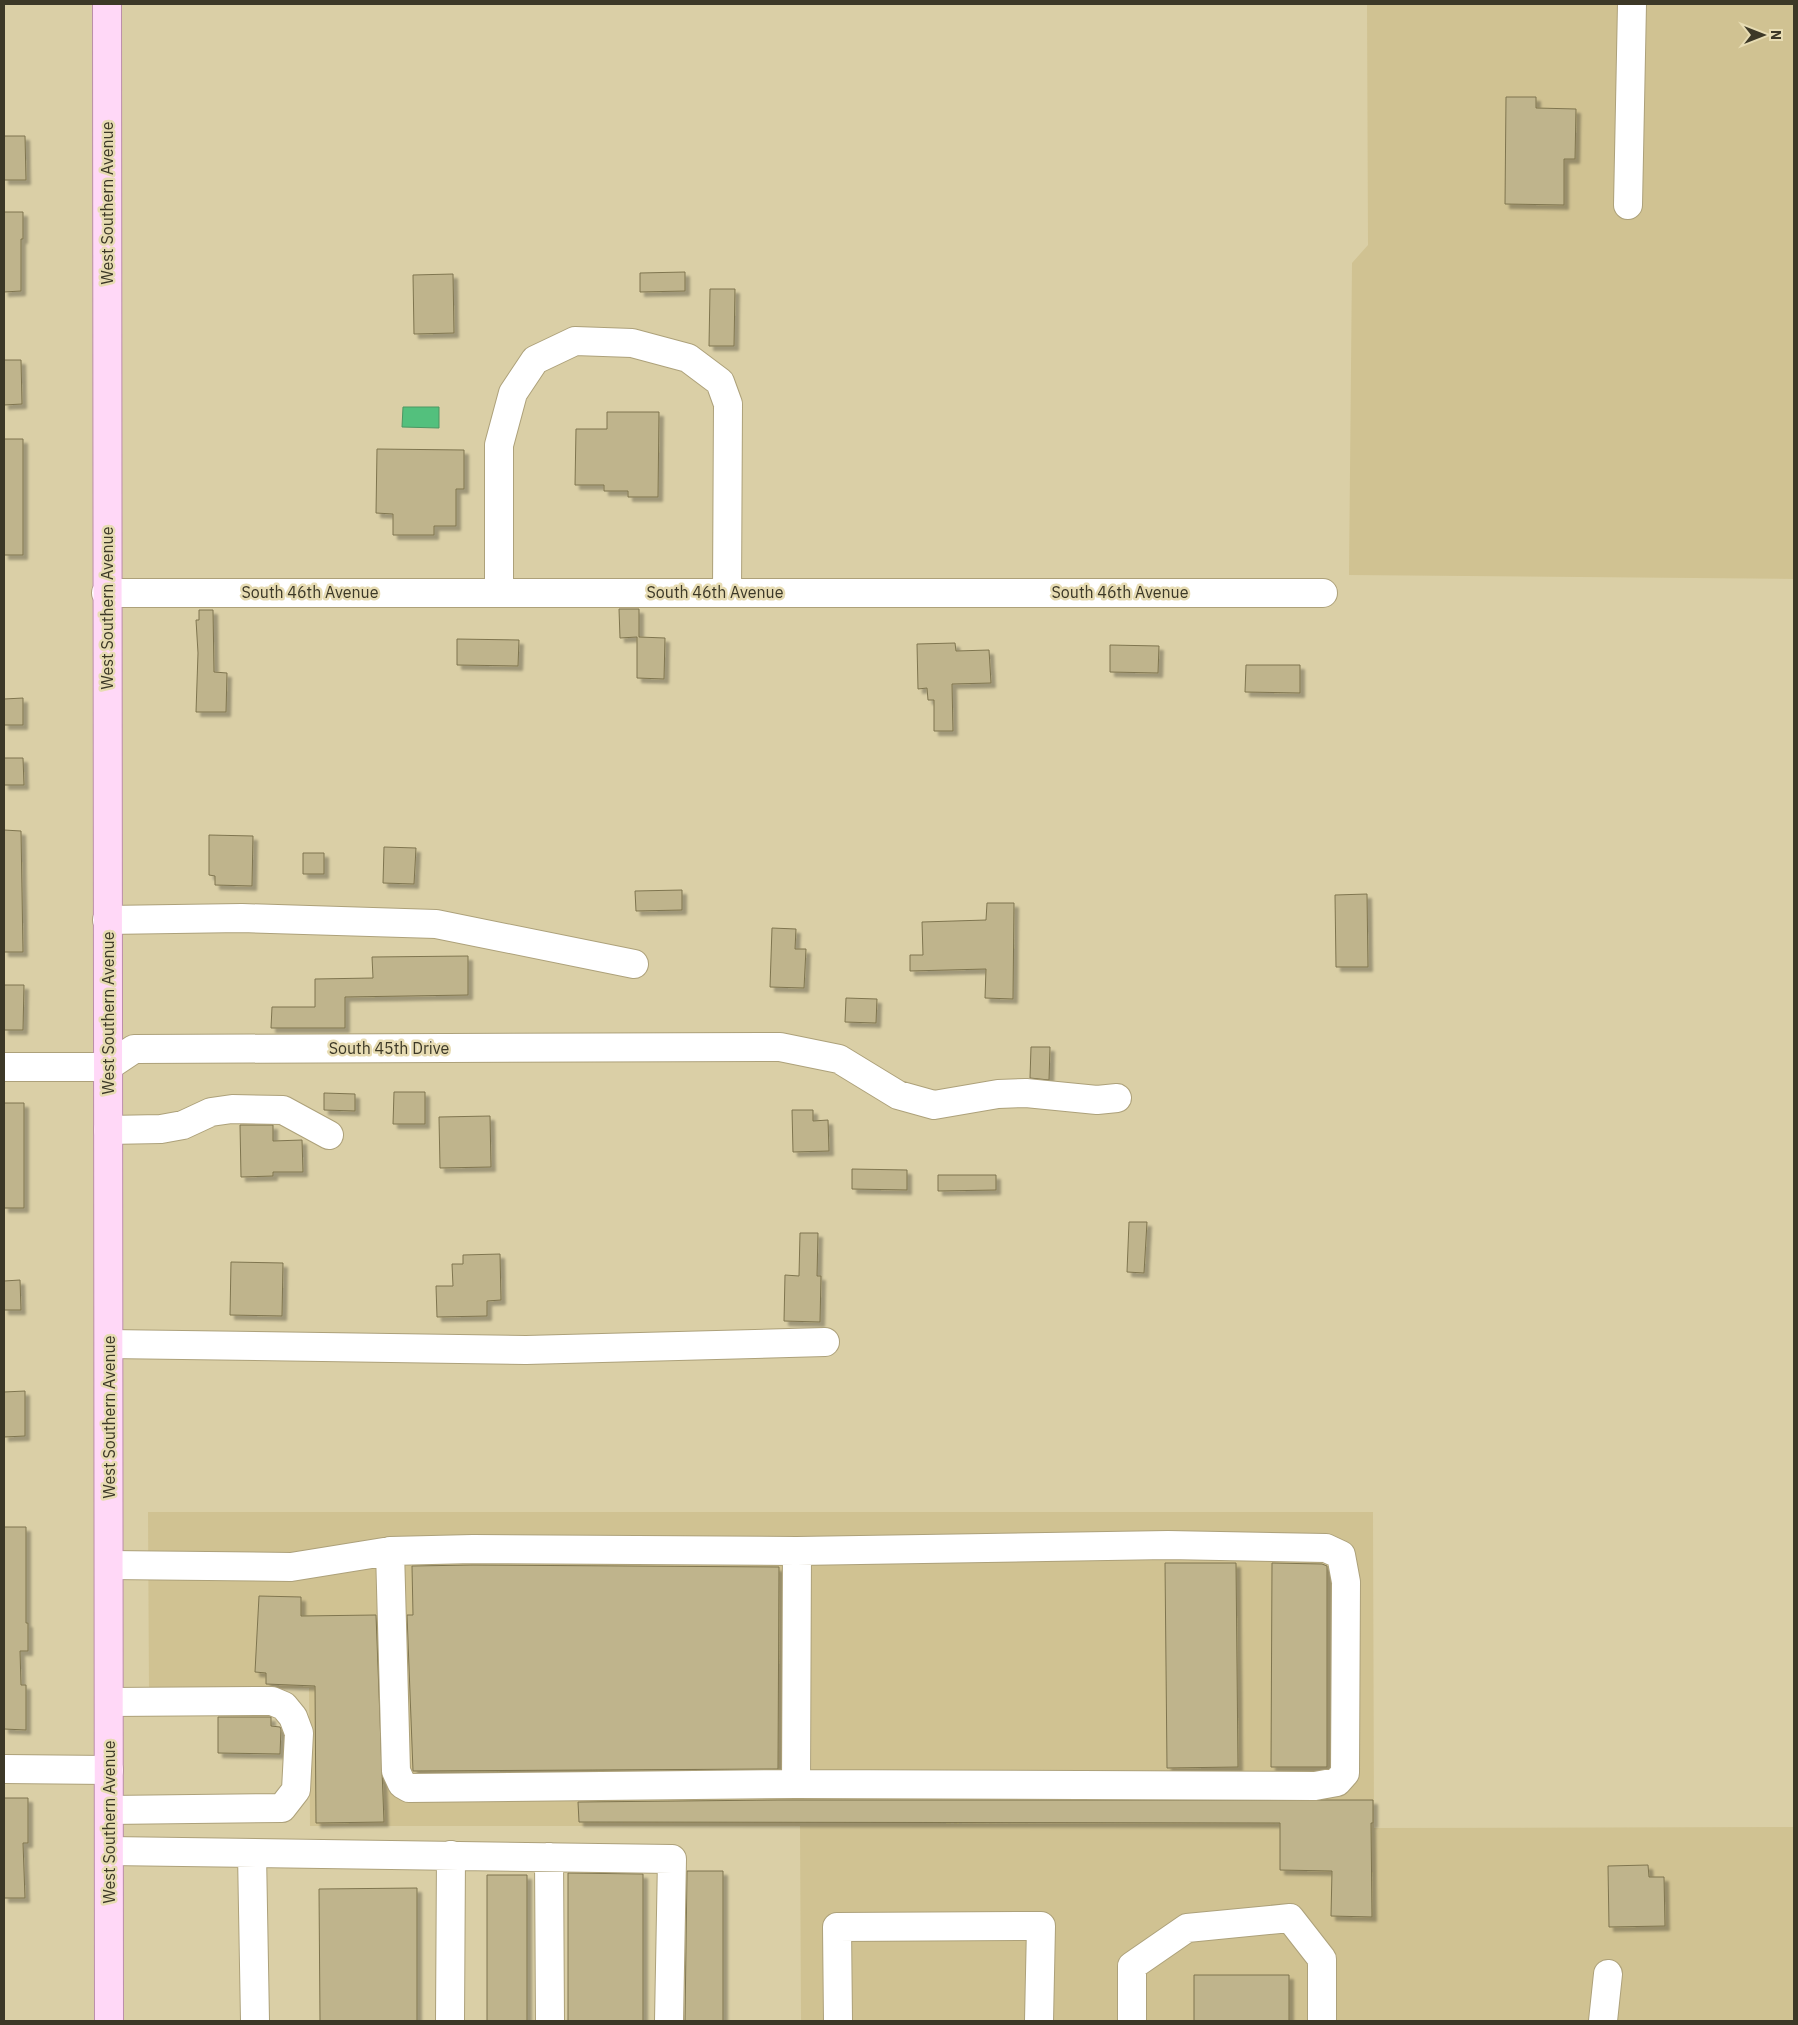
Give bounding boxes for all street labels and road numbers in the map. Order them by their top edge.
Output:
street label: West Southern Avenue [97,121,117,284]
street label: West Southern Avenue [97,526,117,689]
street label: South 46th Avenue [242,582,379,602]
street label: South 46th Avenue [647,582,784,602]
street label: South 46th Avenue [1052,582,1189,602]
street label: West Southern Avenue [98,931,118,1094]
street label: South 45th Drive [329,1038,450,1058]
street label: West Southern Avenue [99,1335,119,1498]
street label: West Southern Avenue [99,1740,119,1903]

